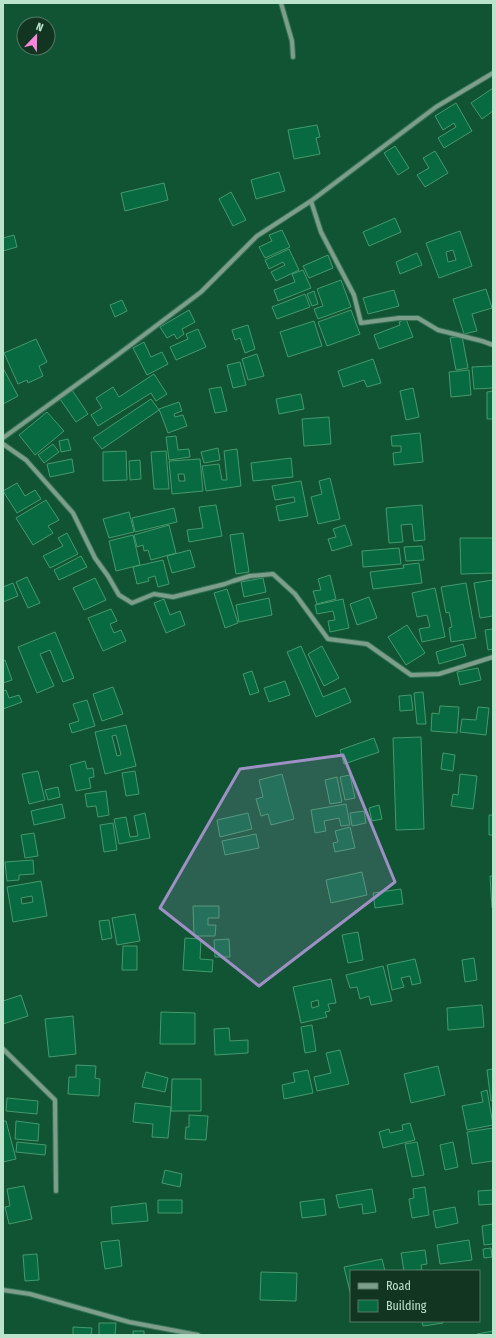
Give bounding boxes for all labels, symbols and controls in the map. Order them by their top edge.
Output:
north arrow [16,16,56,56]
text: N [34,20,45,34]
legend [350,1270,480,1322]
text: Road [386,1279,411,1293]
text: Building [386,1299,427,1313]

